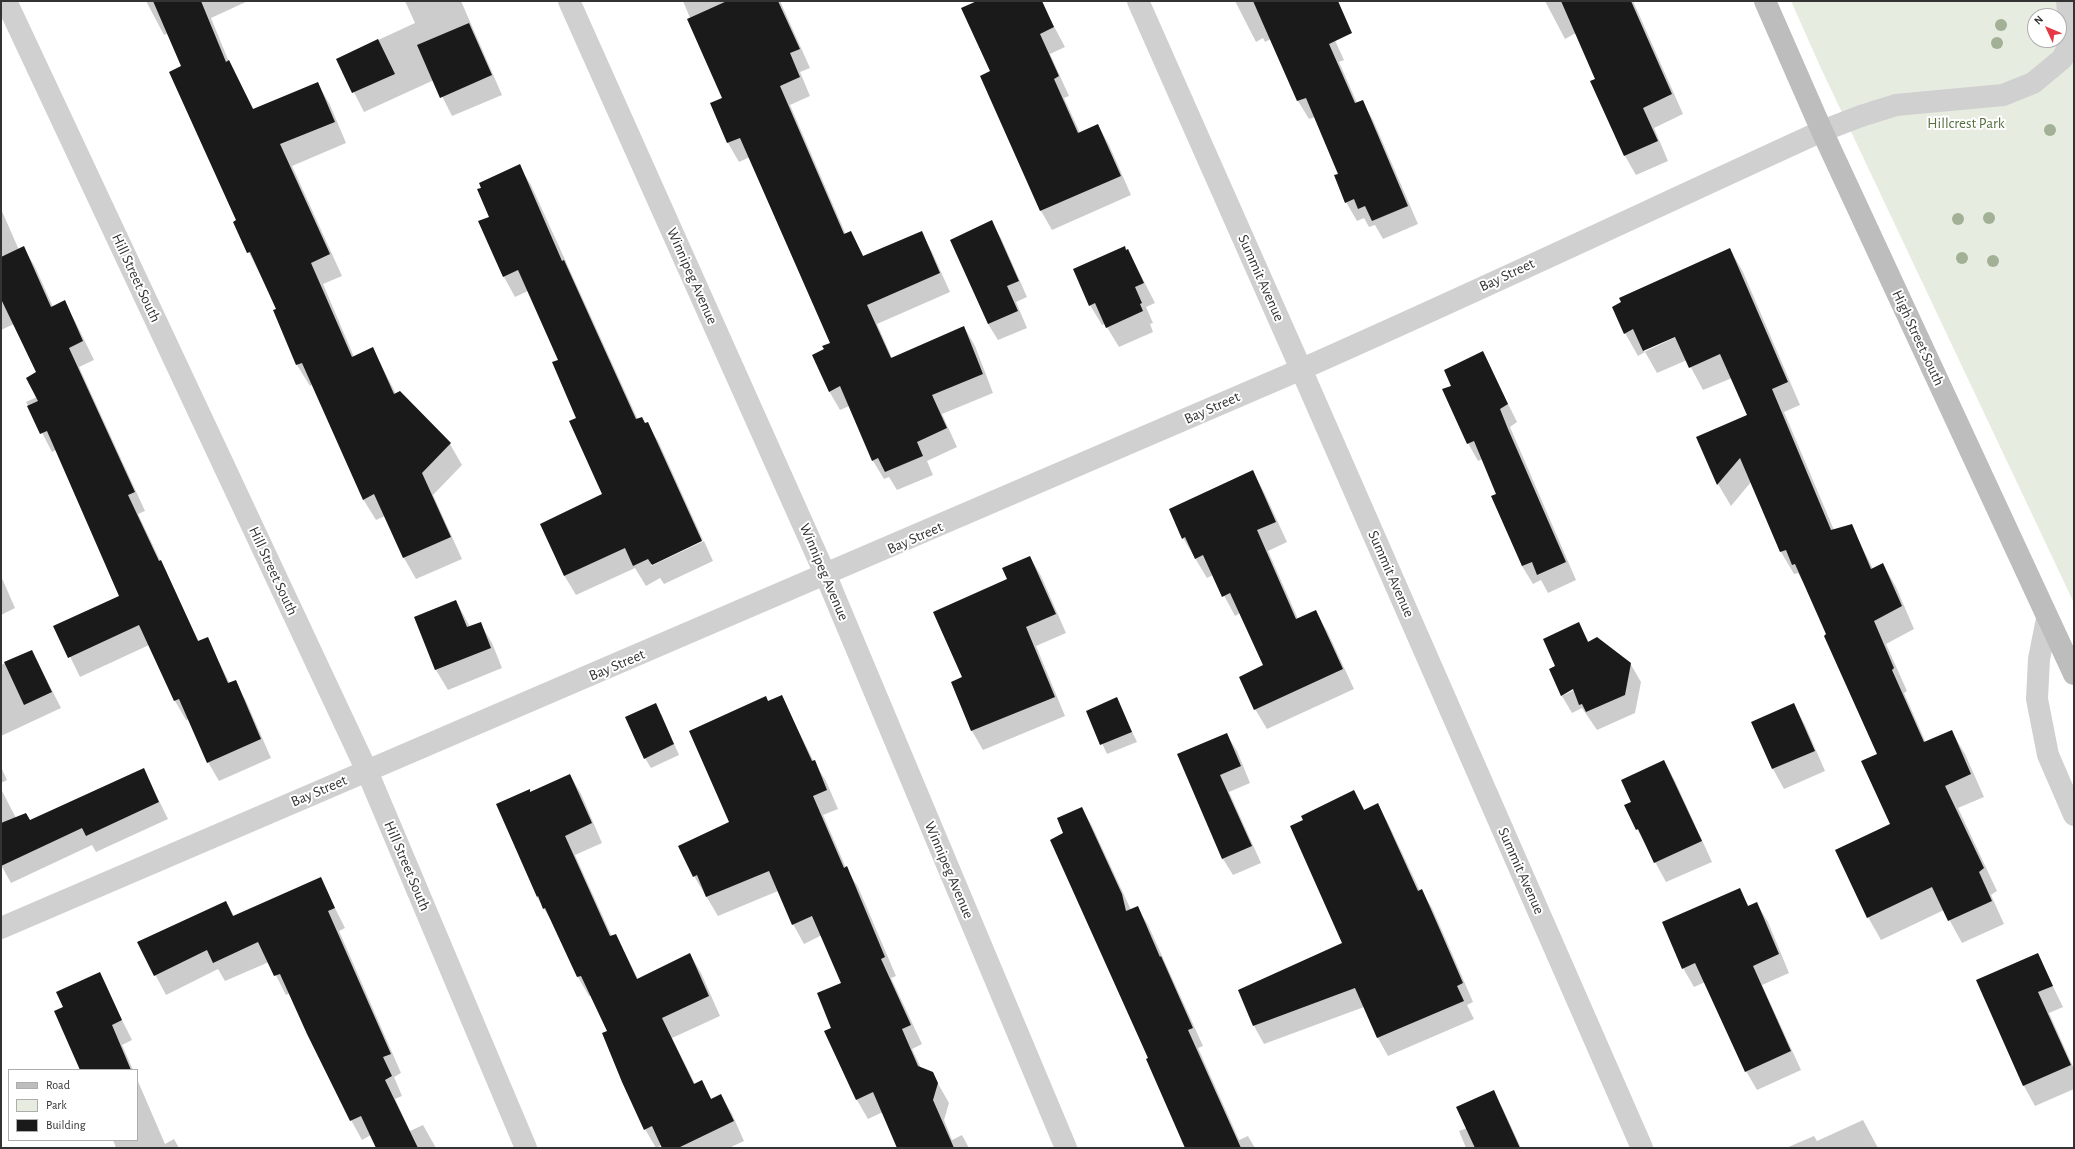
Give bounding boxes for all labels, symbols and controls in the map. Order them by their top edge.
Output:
north arrow [2027,8,2067,48]
text: N [2032,13,2045,27]
park label: Hillcrest Park [1927,114,2005,132]
street label: Winnipeg Avenue [663,225,721,327]
street label: Hill Street South [108,231,164,325]
street label: Summit Avenue [1234,232,1288,324]
street label: Bay Street [1476,254,1538,296]
street label: High Street South [1888,287,1948,389]
street label: Bay Street [1181,388,1243,428]
street label: Bay Street [884,518,946,558]
street label: Winnipeg Avenue [795,521,853,623]
street label: Hill Street South [245,524,301,618]
street label: Summit Avenue [1364,528,1418,620]
street label: Bay Street [586,645,648,685]
street label: Bay Street [288,771,350,811]
street label: Hill Street South [380,818,434,914]
street label: Winnipeg Avenue [920,819,978,921]
street label: Summit Avenue [1494,825,1548,917]
legend [8,1069,138,1141]
text: Road [46,1079,70,1091]
text: Park [46,1099,67,1111]
text: Building [46,1119,86,1131]

